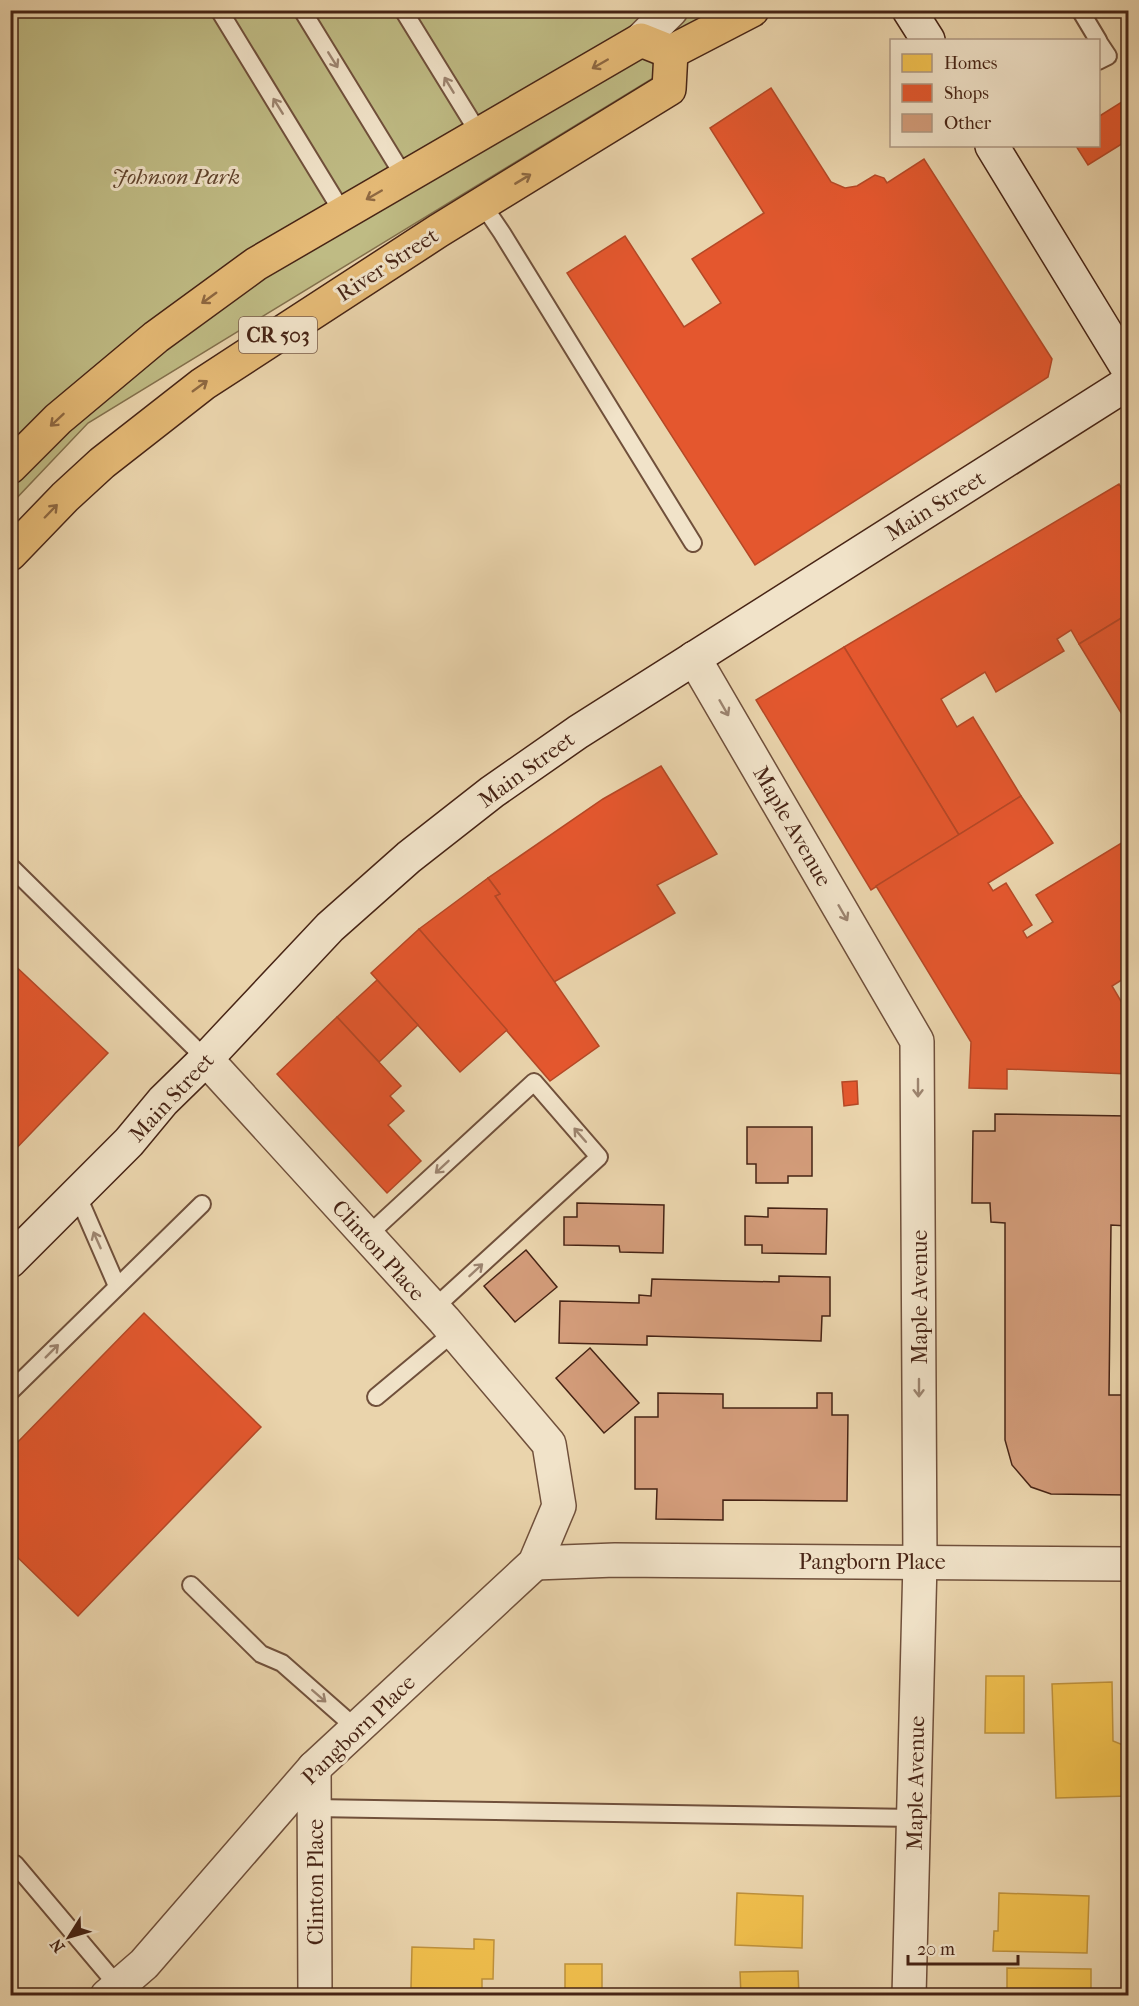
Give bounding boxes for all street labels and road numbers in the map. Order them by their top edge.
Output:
street label: River Street [332,222,443,307]
road number: CR 503 [239,317,317,353]
street label: Main Street [881,465,990,547]
street label: Main Street [473,726,580,813]
street label: Maple Avenue [747,762,837,891]
street label: Main Street [124,1048,220,1148]
street label: Clinton Place [326,1195,430,1306]
street label: Maple Avenue [907,1230,933,1364]
street label: Pangborn Place [798,1549,946,1575]
street label: Pangborn Place [297,1669,421,1790]
street label: Maple Avenue [902,1715,930,1851]
street label: Clinton Place [303,1819,329,1945]

